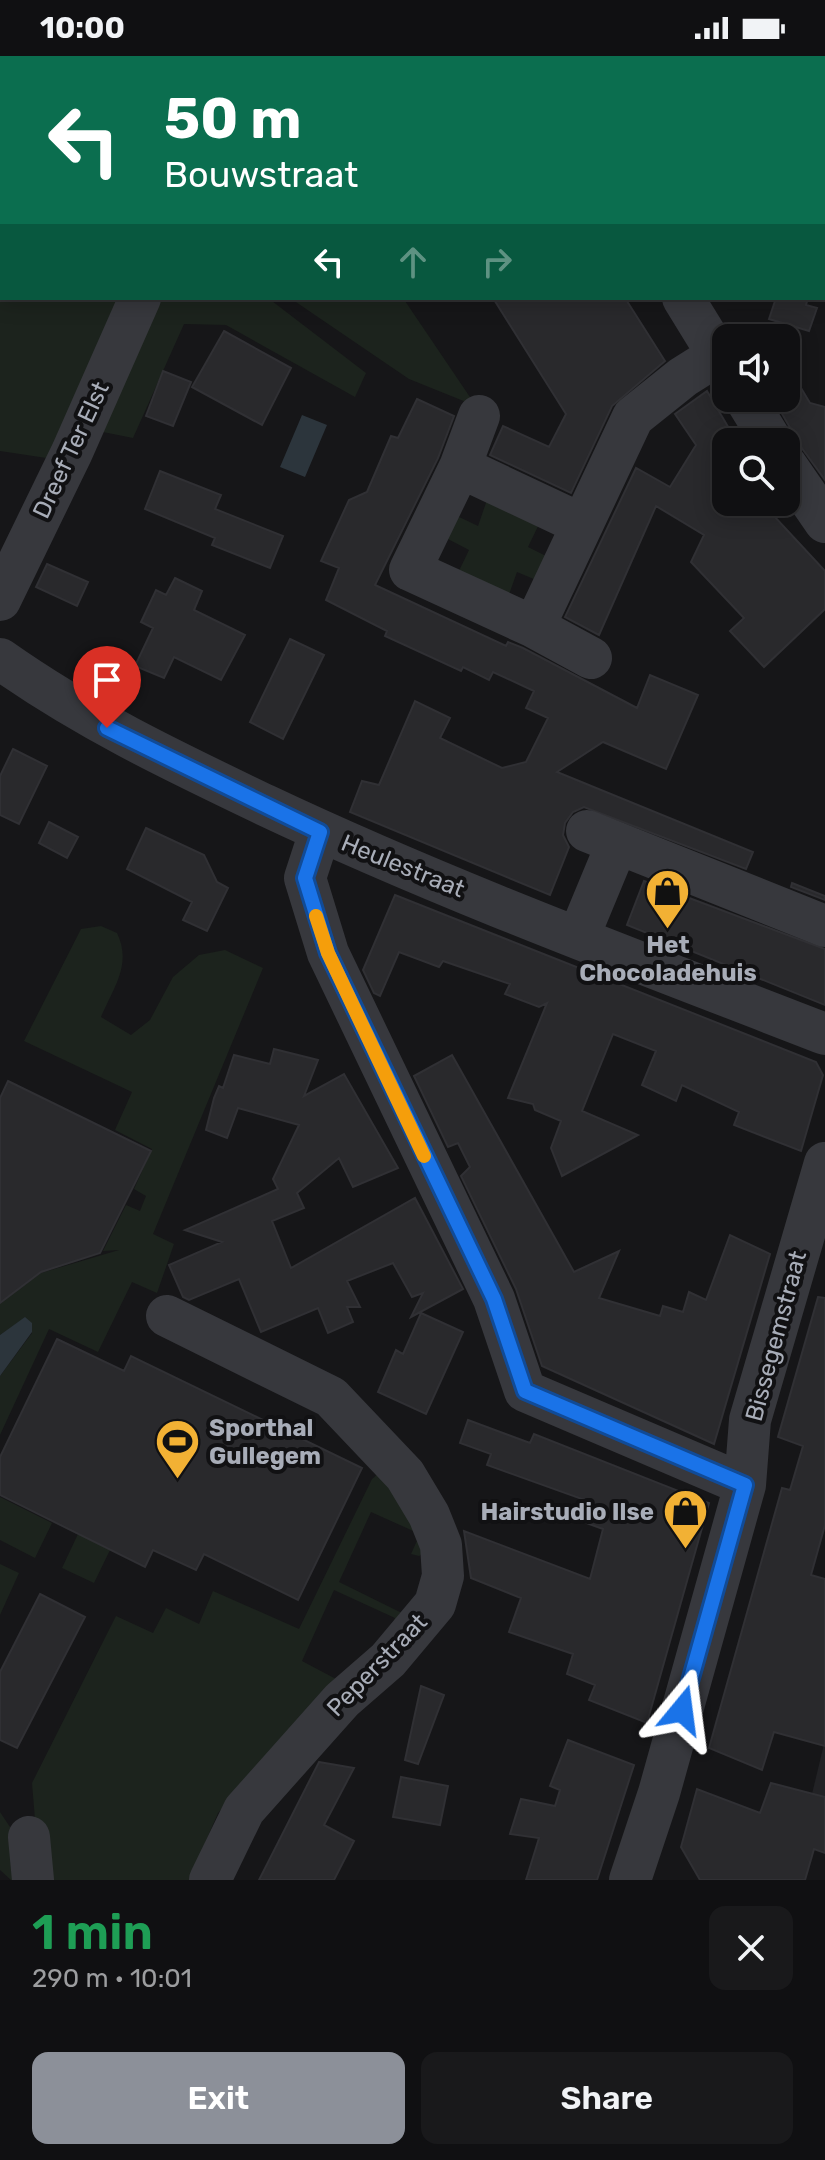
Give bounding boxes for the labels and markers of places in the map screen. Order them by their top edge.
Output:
pin [73,646,141,728]
shop icon: Het Chocoladehuis [644,867,692,930]
place label: Het Chocoladehuis [579,931,757,987]
place label: Sporthal Gullegem [209,1414,321,1470]
sports icon: Sporthal Gullegem [154,1418,202,1481]
shop icon: Hairstudio Ilse [661,1488,709,1551]
place label: Hairstudio Ilse [480,1498,654,1526]

